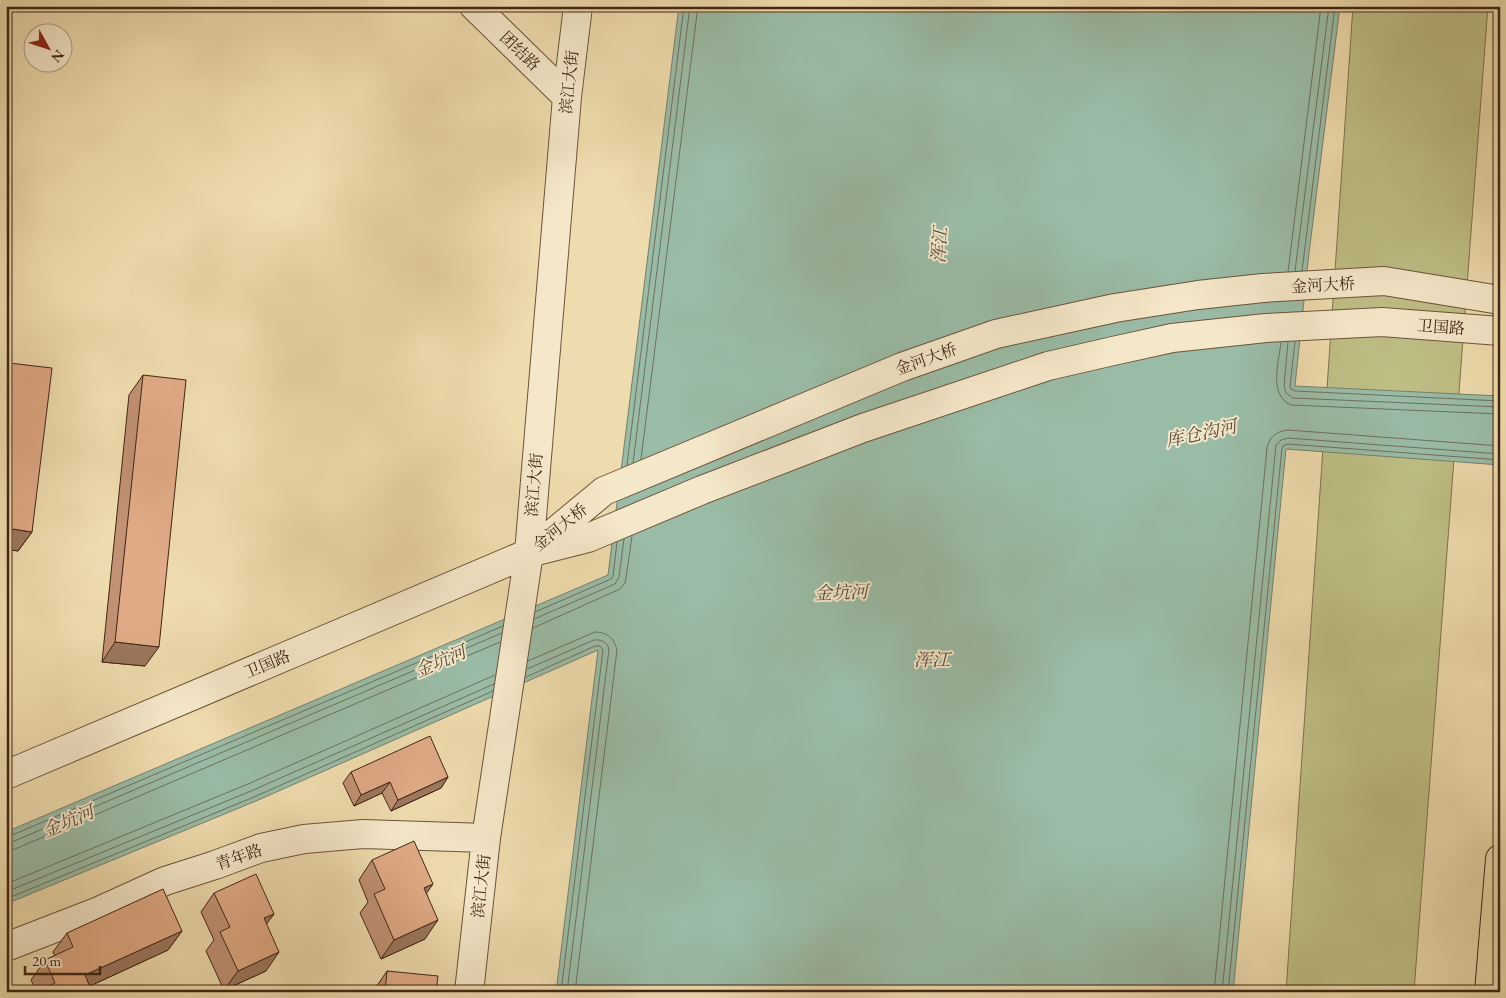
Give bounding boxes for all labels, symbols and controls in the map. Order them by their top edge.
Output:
north arrow [22,22,72,72]
street label: 团结路 [495,27,545,75]
text: N [47,46,68,67]
street label: 滨江大街 [555,49,583,115]
water label: 浑江 [926,223,952,264]
street label: 金河大桥 [1290,273,1356,297]
street label: 卫国路 [1416,315,1466,339]
street label: 金河大桥 [892,338,960,380]
water label: 库仓沟河 [1163,414,1242,452]
street label: 滨江大街 [521,452,547,518]
street label: 金河大桥 [529,499,591,555]
water label: 金坑河 [814,579,871,604]
water label: 金坑河 [411,639,472,682]
street label: 卫国路 [241,645,293,683]
water label: 浑江 [914,648,953,671]
water label: 金坑河 [39,799,100,842]
street label: 青年路 [213,839,265,875]
street label: 滨江大街 [467,853,495,919]
scale bar [25,943,100,975]
text: 20 m [32,951,61,970]

